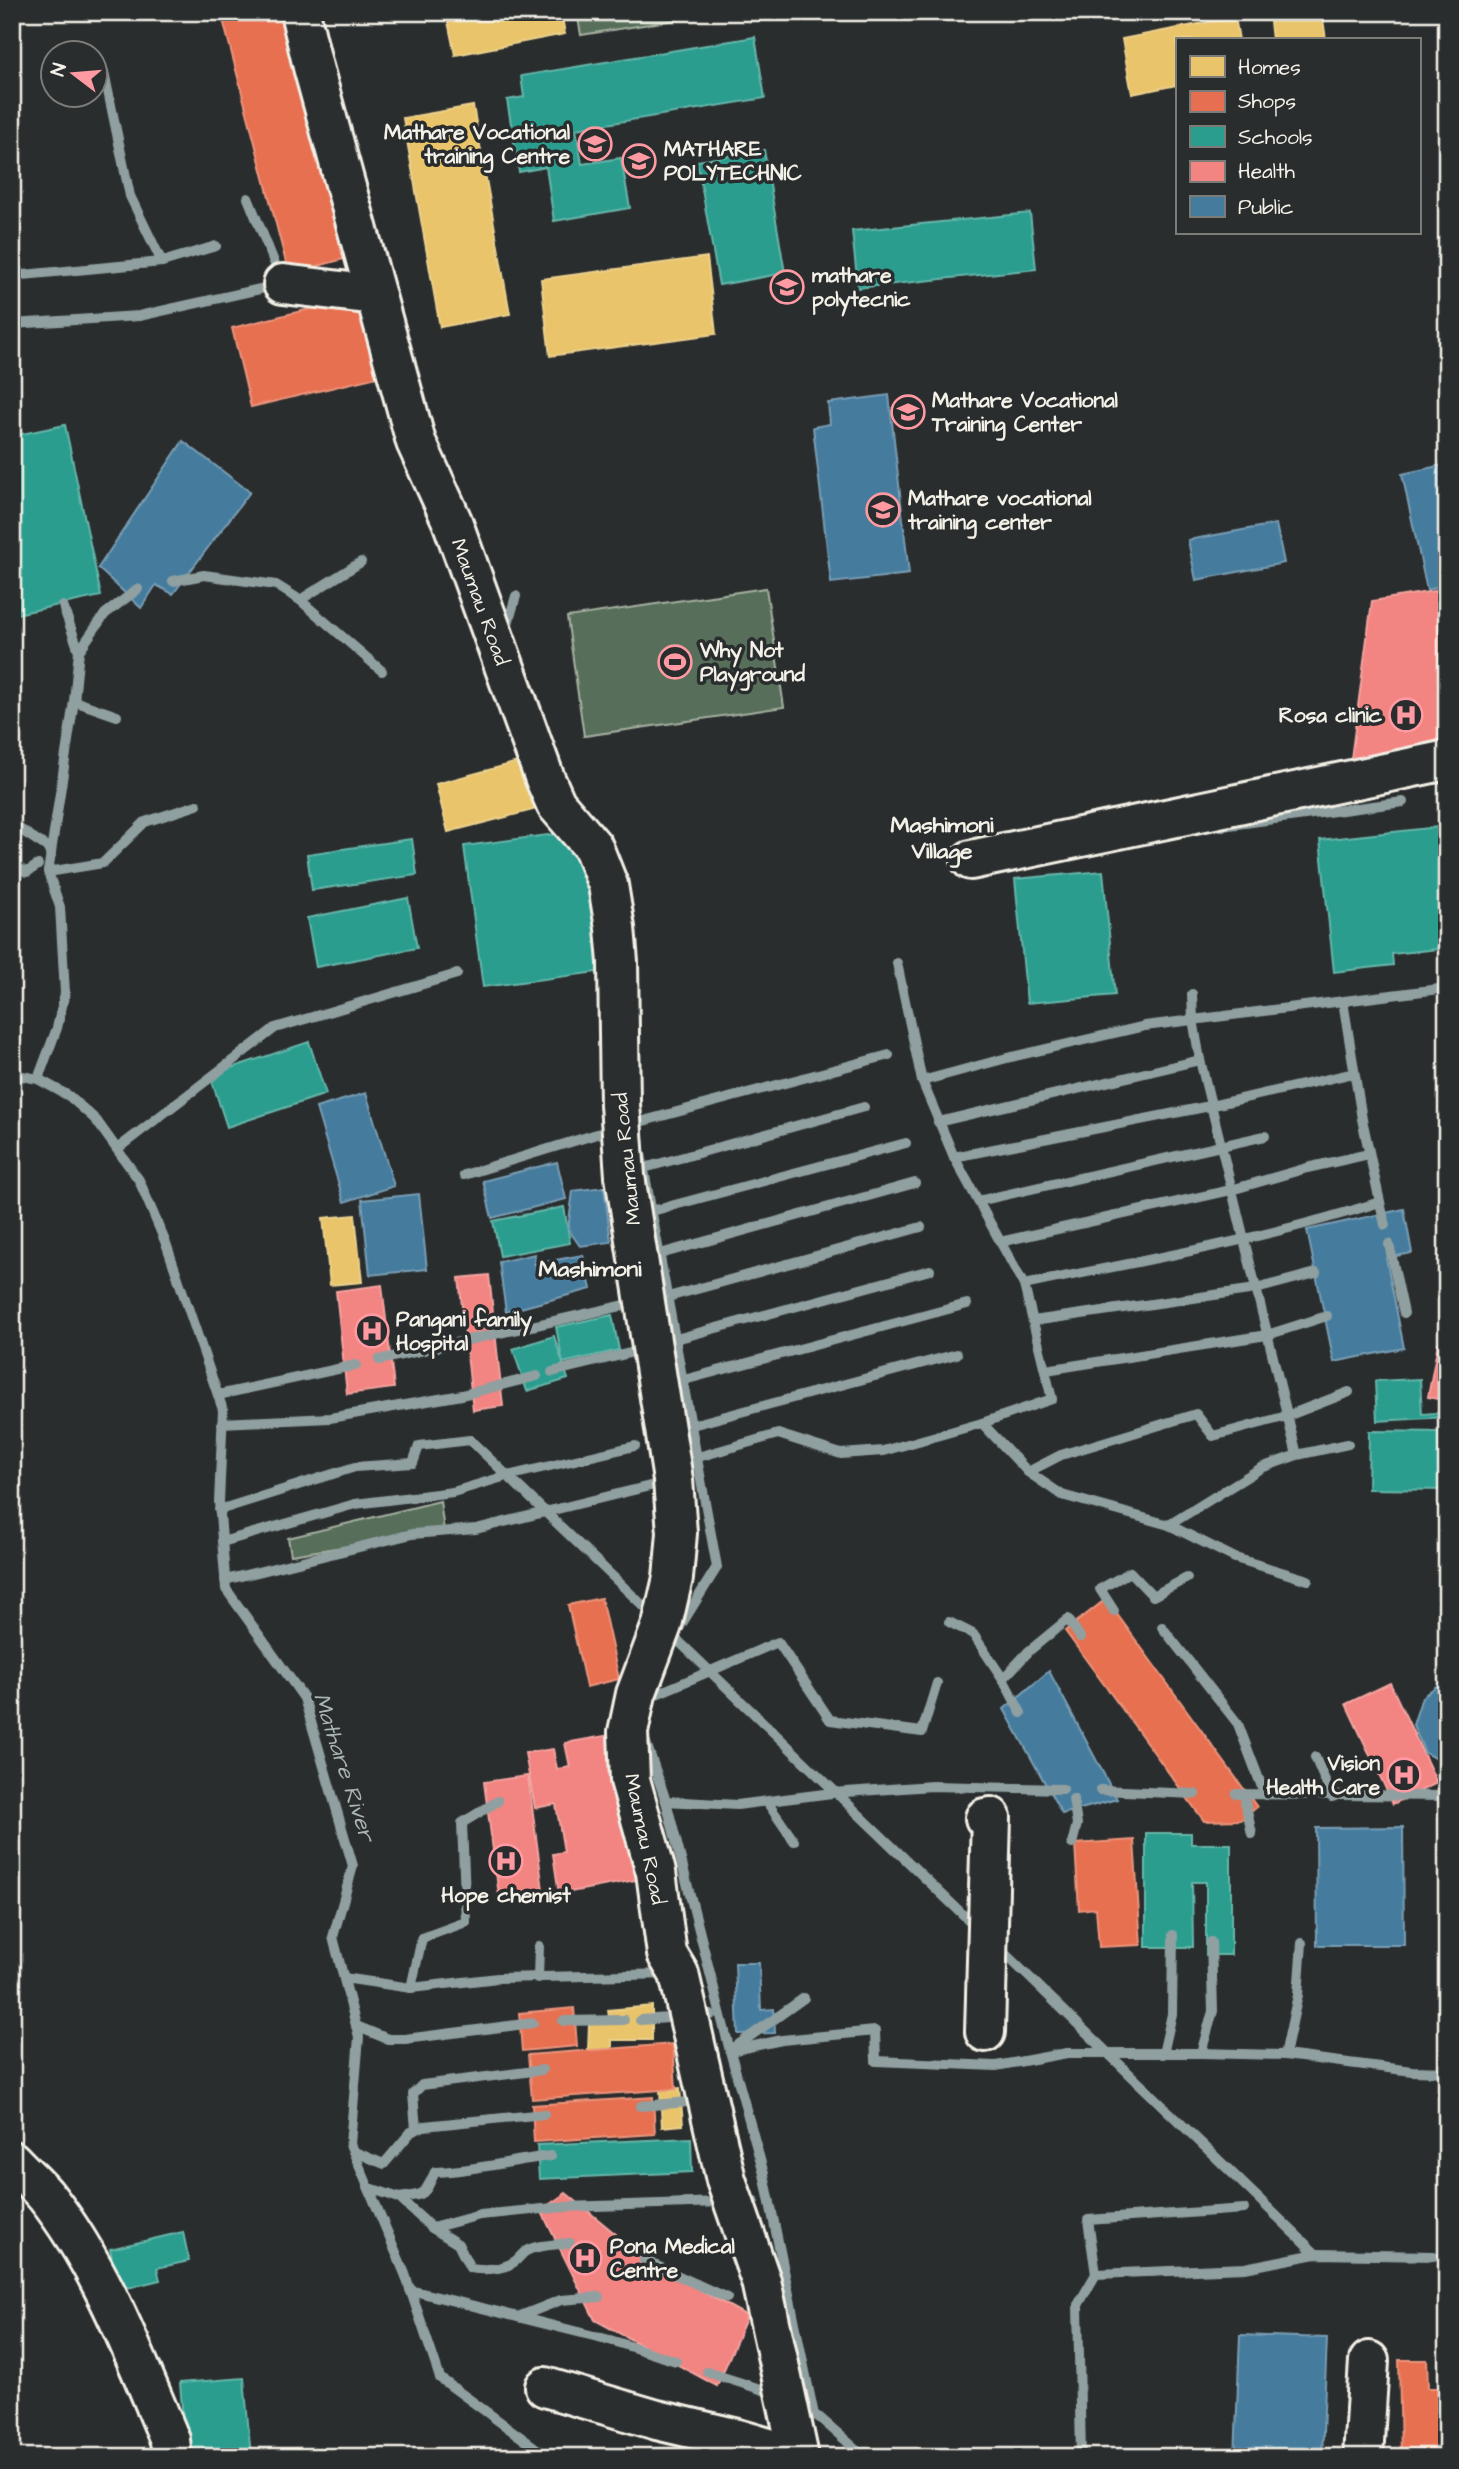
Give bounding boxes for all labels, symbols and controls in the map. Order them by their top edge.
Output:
north arrow [38,38,108,108]
legend [1176,38,1420,234]
text: Homes [1238,53,1301,82]
text: N [44,60,74,79]
text: Shops [1238,87,1296,117]
place label: Mathare Vocational training Centre [384,118,571,173]
text: Schools [1238,123,1313,152]
school or university icon: Mathare Vocational training Centre [576,125,614,163]
place label: MATHARE POLYTECHNIC [664,135,802,188]
school or university icon: MATHARE POLYTECHNIC [620,142,658,180]
text: Health [1238,157,1296,186]
text: Public [1238,193,1294,222]
place label: mathare polytecnic [812,261,911,317]
school or university icon: mathare polytecnic [768,268,806,306]
place label: Mathare Vocational Training Center [931,386,1119,441]
school or university icon: Mathare Vocational Training Center [889,393,927,431]
place label: Mathare vocational training center [907,484,1092,539]
school or university icon: Mathare vocational training center [864,491,902,529]
street label: Maumau Road [444,535,516,670]
place label: Why Not Playground [699,636,805,692]
sports icon: Why Not Playground [656,643,694,681]
hospital icon: Rosa clinic [1387,696,1425,734]
place label: Rosa clinic [1279,701,1383,730]
district label: Mashimoni Village [891,809,994,868]
street label: Maumau Road [606,1091,648,1227]
district label: Mashimoni [539,1253,642,1285]
place label: Pangani family Hospital [396,1305,532,1359]
hospital icon: Pangani family Hospital [353,1312,391,1350]
water label: Mathare River [305,1689,384,1848]
place label: Vision Health Care [1266,1749,1381,1802]
hospital icon: Vision Health Care [1385,1756,1423,1794]
street label: Maumau Road [617,1771,673,1907]
hospital icon: Hope chemist [487,1842,525,1880]
place label: Hope chemist [441,1881,571,1911]
place label: Pona Medical Centre [610,2232,735,2285]
hospital icon: Pona Medical Centre [566,2239,604,2277]

